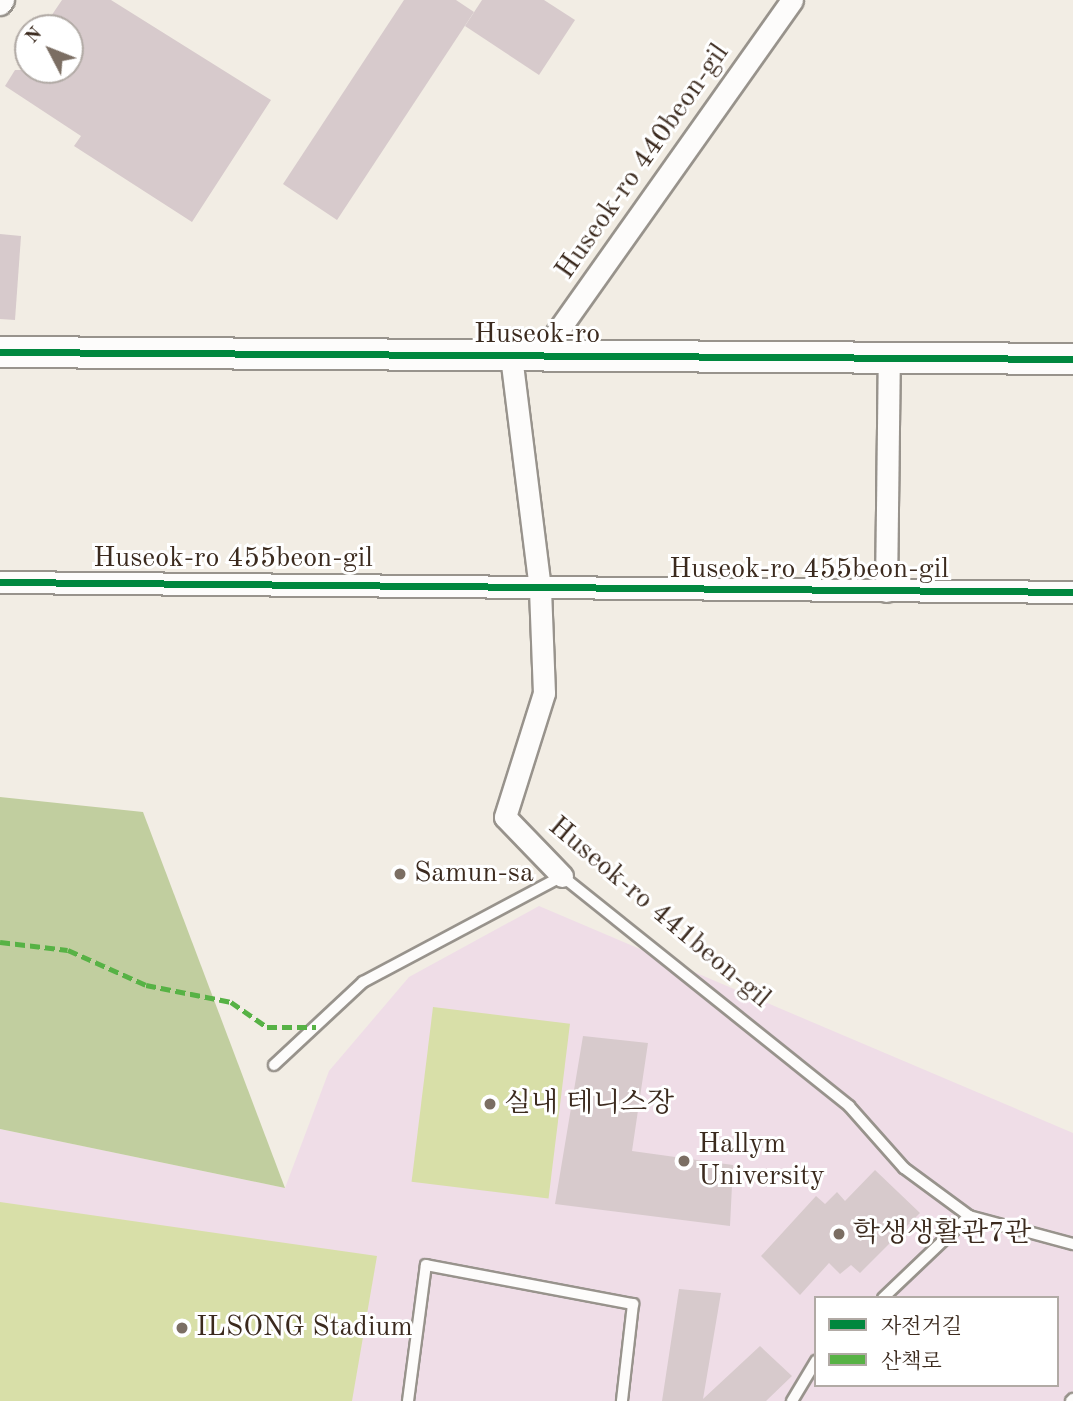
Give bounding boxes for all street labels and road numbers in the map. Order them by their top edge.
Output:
street label: Huseok-ro 440beon-gil [549,38,737,286]
street label: Huseok-ro [474,318,600,352]
street label: Huseok-ro 455beon-gil [93,542,373,576]
street label: Huseok-ro 455beon-gil [669,553,949,587]
street label: Huseok-ro 441beon-gil [541,810,777,1016]

